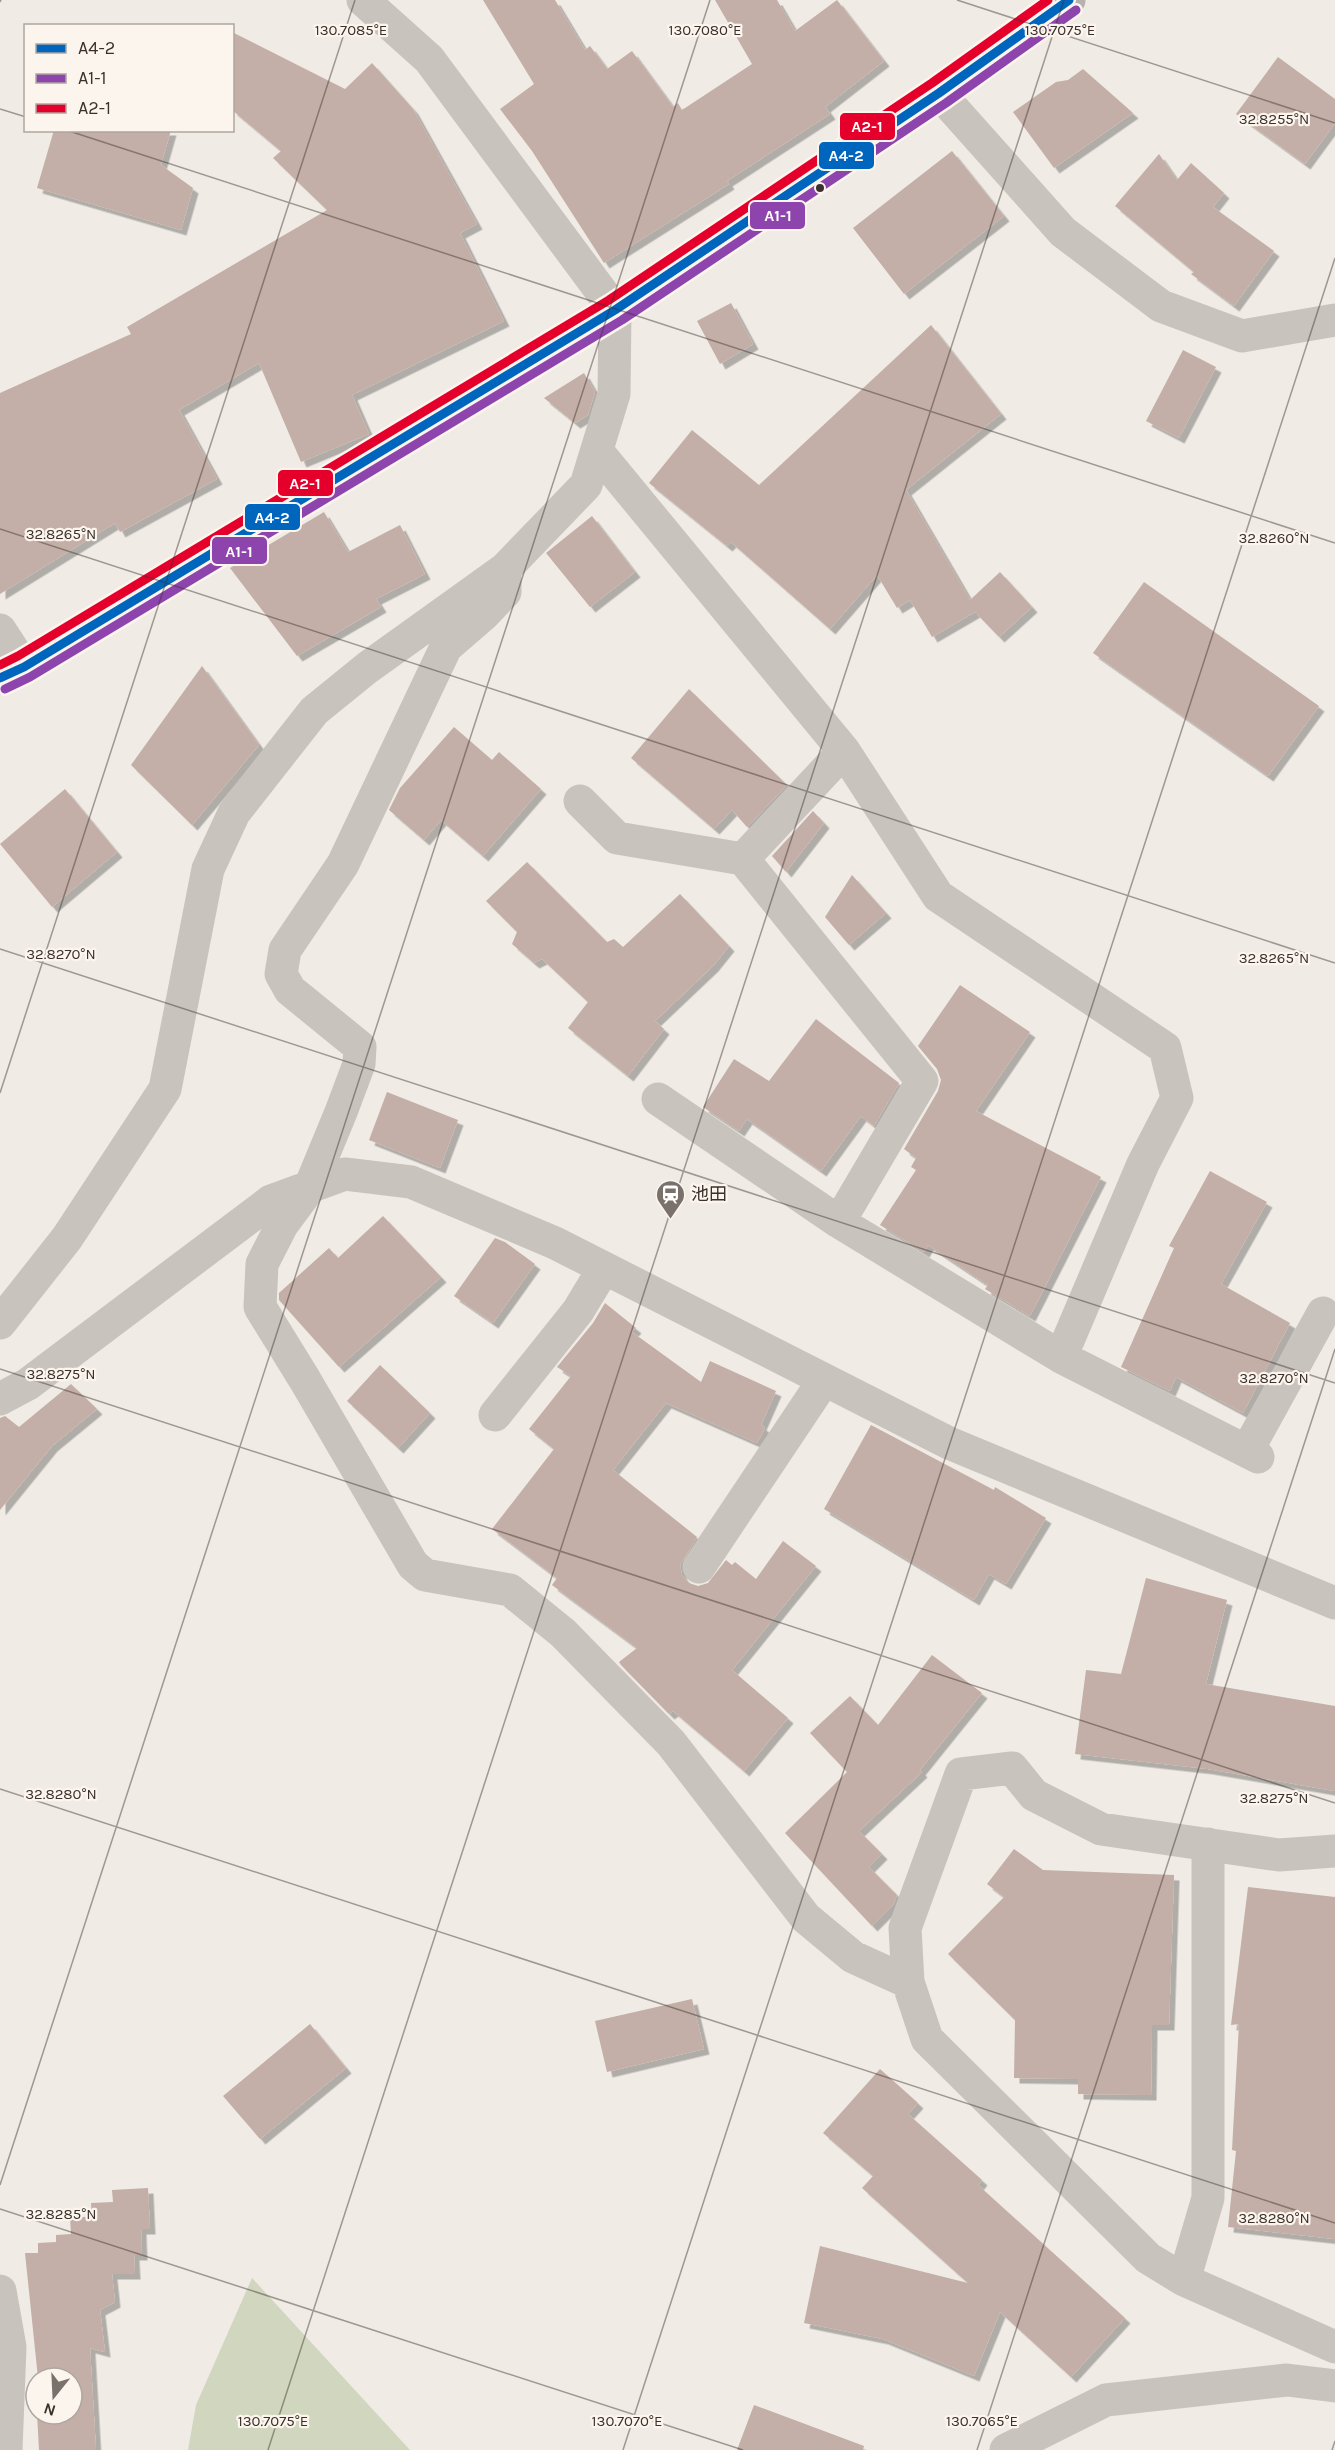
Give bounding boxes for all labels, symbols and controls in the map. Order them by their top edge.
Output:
text: 130.7085°E [315,21,387,39]
text: 130.7080°E [669,21,742,39]
text: 130.7075°E [1025,21,1095,39]
legend [24,24,234,132]
text: A4-2 [78,37,115,59]
text: A1-1 [78,67,107,89]
text: A2-1 [78,97,111,119]
text: 32.8255°N [1239,110,1309,128]
line badge: A2-1 [839,112,896,141]
text: A2-1 [851,117,883,136]
line badge: A4-2 [818,141,875,170]
text: A4-2 [828,146,864,165]
unlabelled marker [814,182,826,194]
line badge: A1-1 [749,201,806,230]
text: A1-1 [764,206,792,225]
line badge: A2-1 [277,469,334,497]
text: A2-1 [289,474,321,493]
line badge: A4-2 [244,503,301,531]
text: A4-2 [254,508,290,527]
text: 32.8265°N [26,525,96,543]
text: 32.8260°N [1239,529,1310,547]
line badge: A1-1 [211,536,268,565]
text: A1-1 [225,542,253,561]
text: 32.8270°N [26,945,96,963]
text: 32.8265°N [1239,949,1309,967]
station icon: 池田 [654,1178,686,1220]
place label: 池田 [691,1183,727,1205]
text: 32.8275°N [26,1365,96,1383]
text: 32.8270°N [1239,1369,1309,1387]
text: 32.8280°N [25,1785,97,1803]
text: 32.8275°N [1239,1789,1309,1807]
text: 32.8285°N [25,2205,97,2223]
text: 32.8280°N [1238,2209,1310,2227]
north arrow [24,2366,84,2426]
text: N [41,2399,58,2421]
text: 130.7075°E [238,2412,308,2430]
text: 130.7070°E [592,2412,662,2430]
text: 130.7065°E [946,2412,1018,2430]

